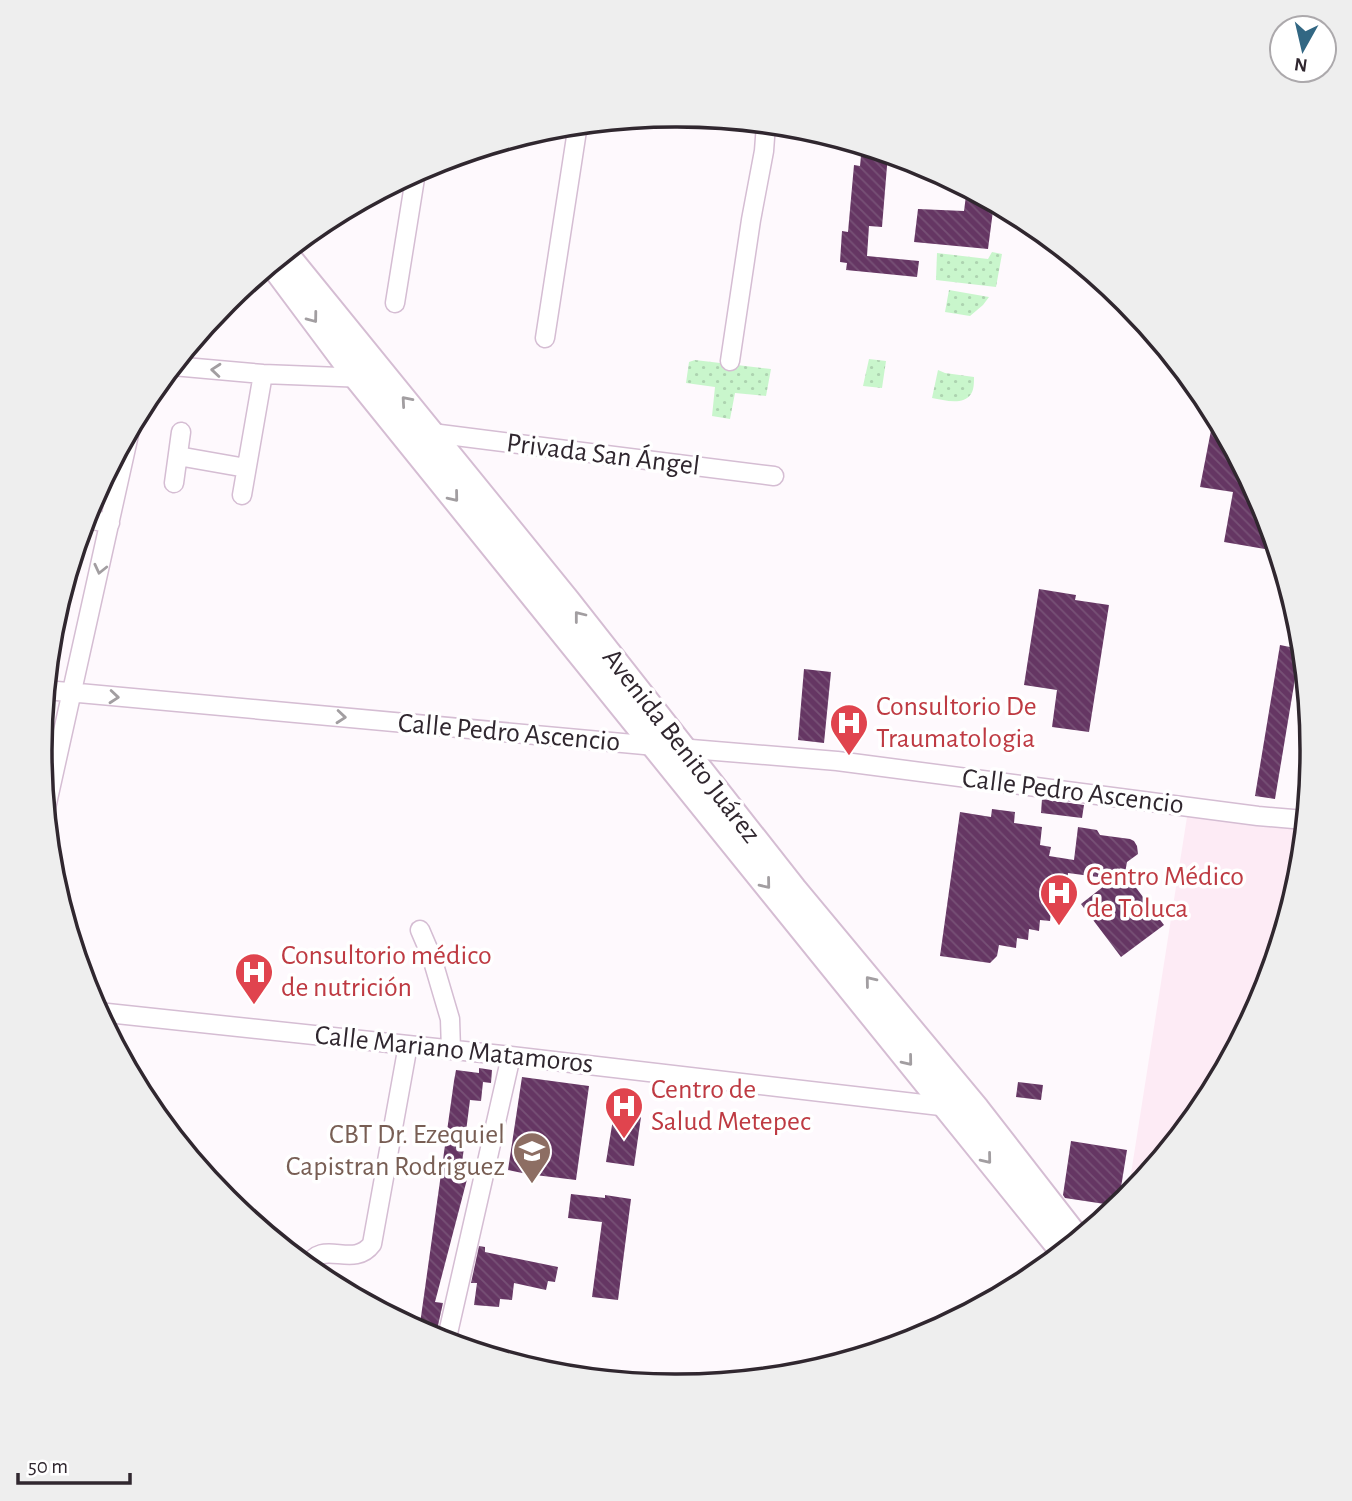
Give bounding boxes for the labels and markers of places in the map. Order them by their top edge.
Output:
place label: Consultorio De Traumatologia [876,693,1037,753]
hospital icon: Consultorio De Traumatologia [828,702,870,757]
place label: Centro Médico de Toluca [1086,863,1244,923]
hospital icon: Centro Médico de Toluca [1038,872,1080,927]
place label: Consultorio médico de nutrición [281,942,492,1002]
hospital icon: Consultorio médico de nutrición [233,951,275,1006]
place label: Centro de Salud Metepec [651,1076,811,1136]
hospital icon: Centro de Salud Metepec [603,1085,645,1140]
place label: CBT Dr. Ezequiel Capistran Rodriguez [286,1121,505,1181]
school or university icon: CBT Dr. Ezequiel Capistran Rodriguez [511,1130,553,1185]

